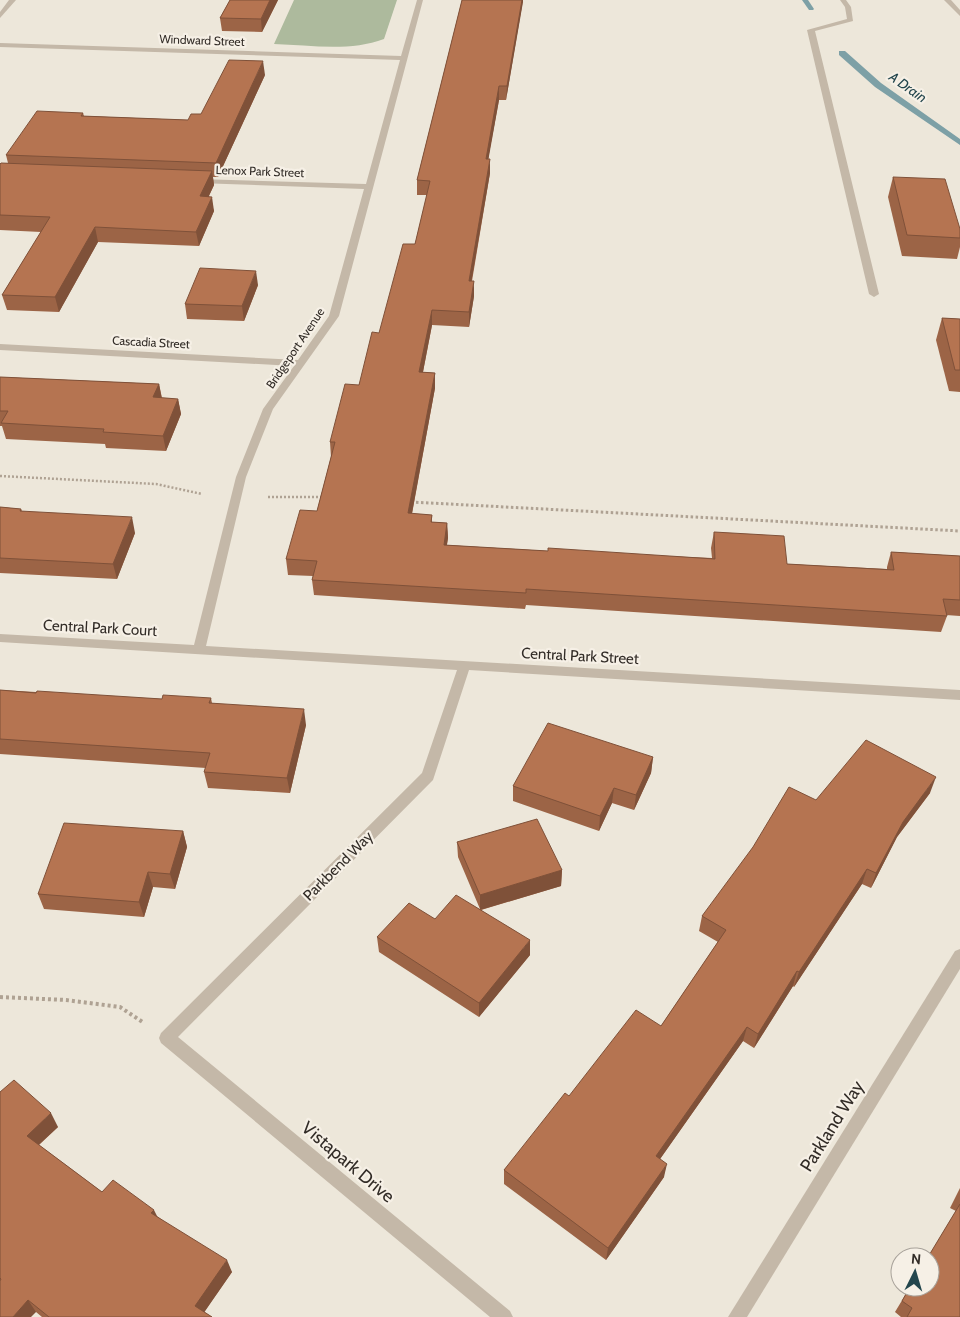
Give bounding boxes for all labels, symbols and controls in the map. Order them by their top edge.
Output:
street label: Windward Street [159,31,245,49]
water label: A Drain [885,67,930,106]
street label: Lenox Park Street [215,162,305,180]
street label: Bridgeport Avenue [262,305,328,391]
street label: Cascadia Street [112,332,190,352]
street label: Central Park Court [43,616,157,640]
street label: Central Park Street [521,644,639,668]
street label: Parkbend Way [299,827,377,905]
street label: Parkland Way [795,1076,869,1176]
street label: Vistapark Drive [297,1117,399,1207]
north arrow [890,1247,940,1297]
text: N [910,1250,922,1268]

